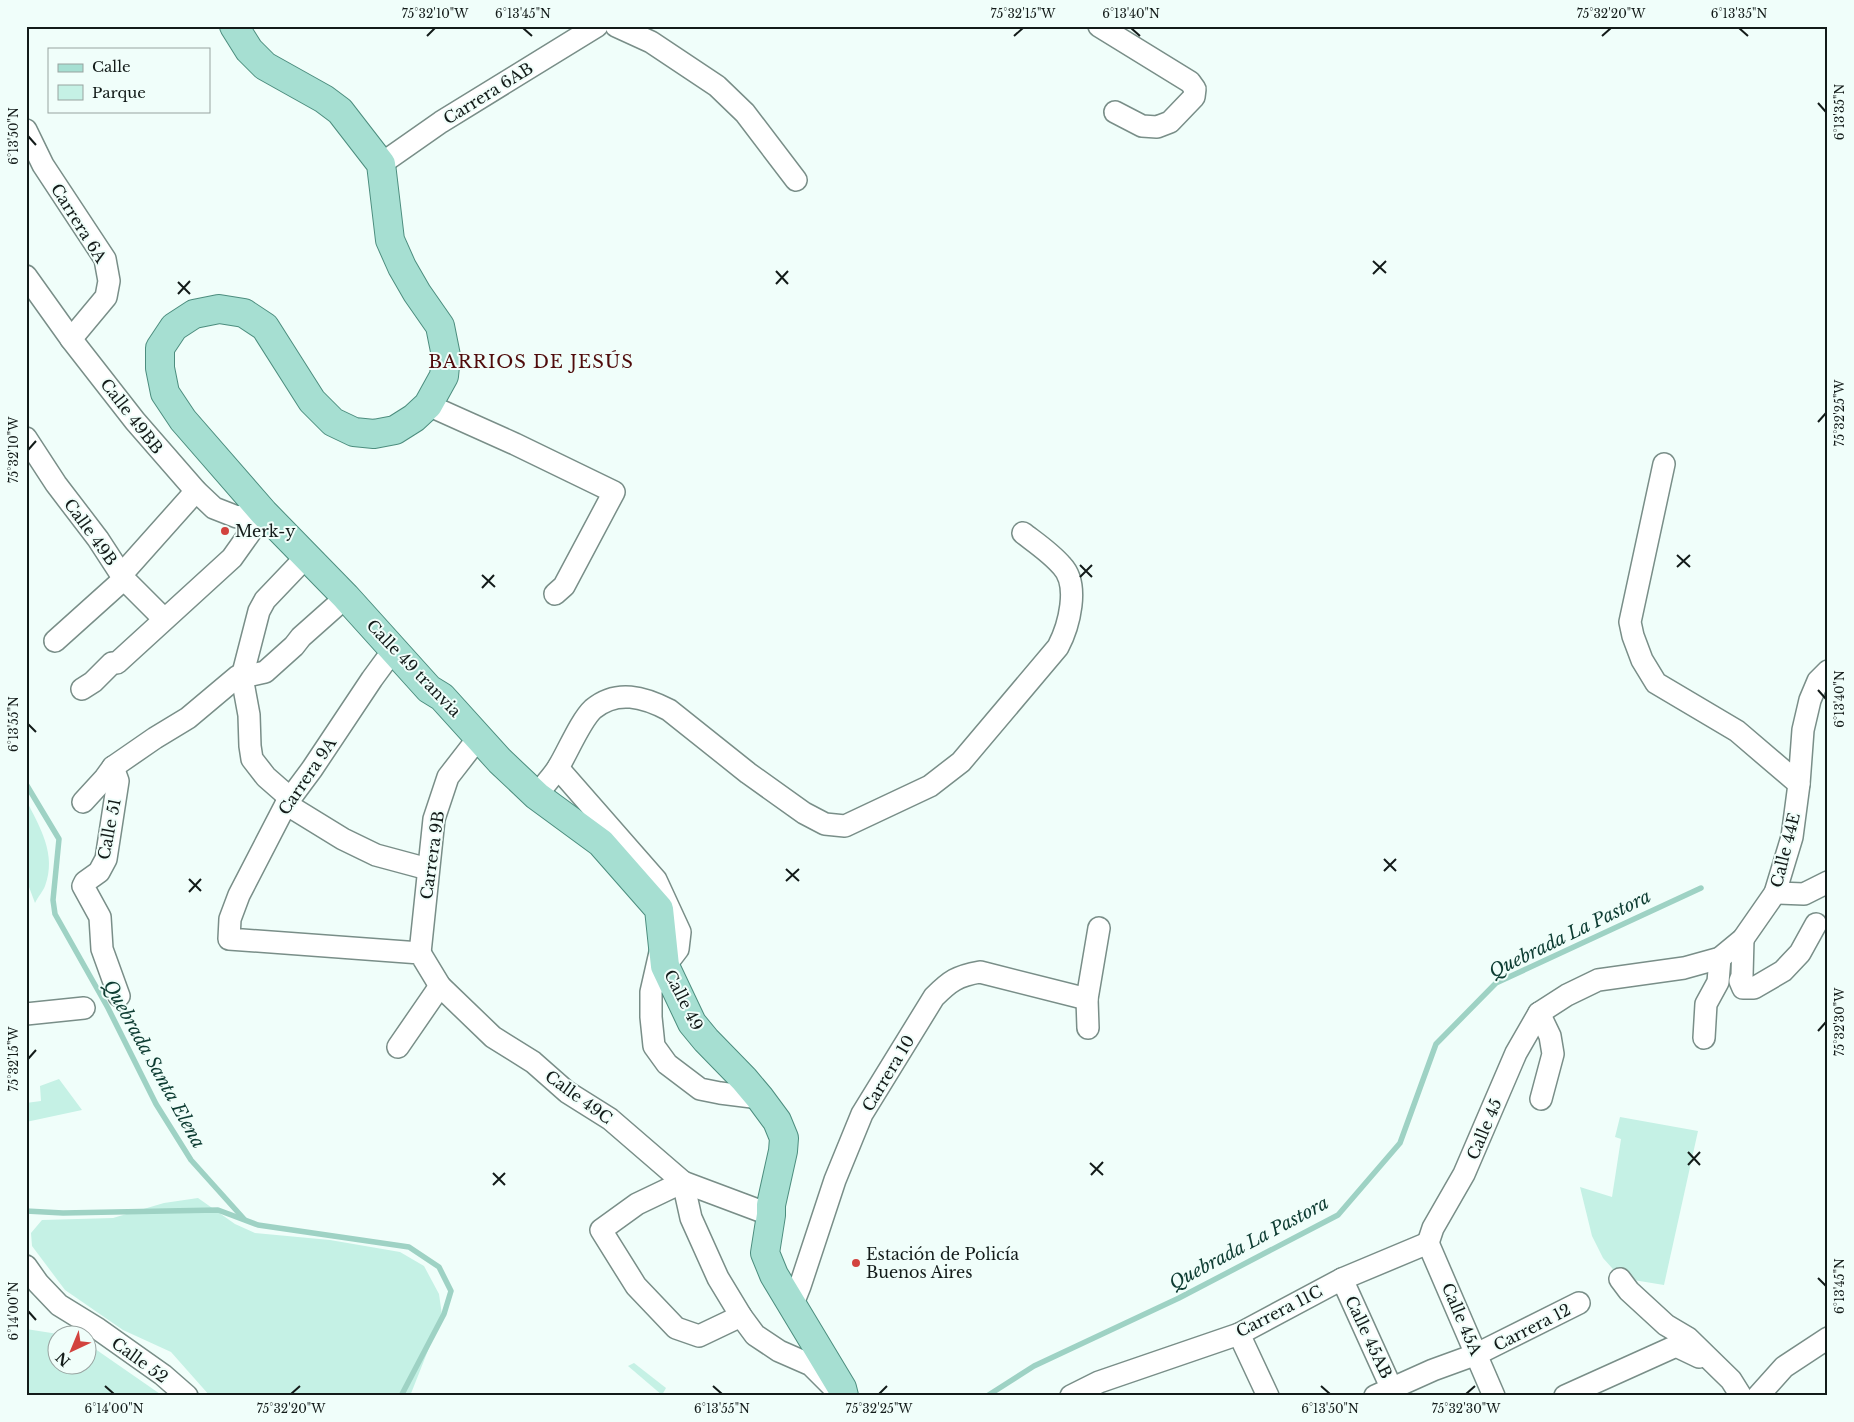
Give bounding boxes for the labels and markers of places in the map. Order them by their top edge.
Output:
place label: Merk-y [235,521,296,541]
marker: Merk-y [219,525,231,537]
place label: Estación de Policía Buenos Aires [866,1244,1019,1282]
marker: Estación de Policía Buenos Aires [850,1257,862,1269]

